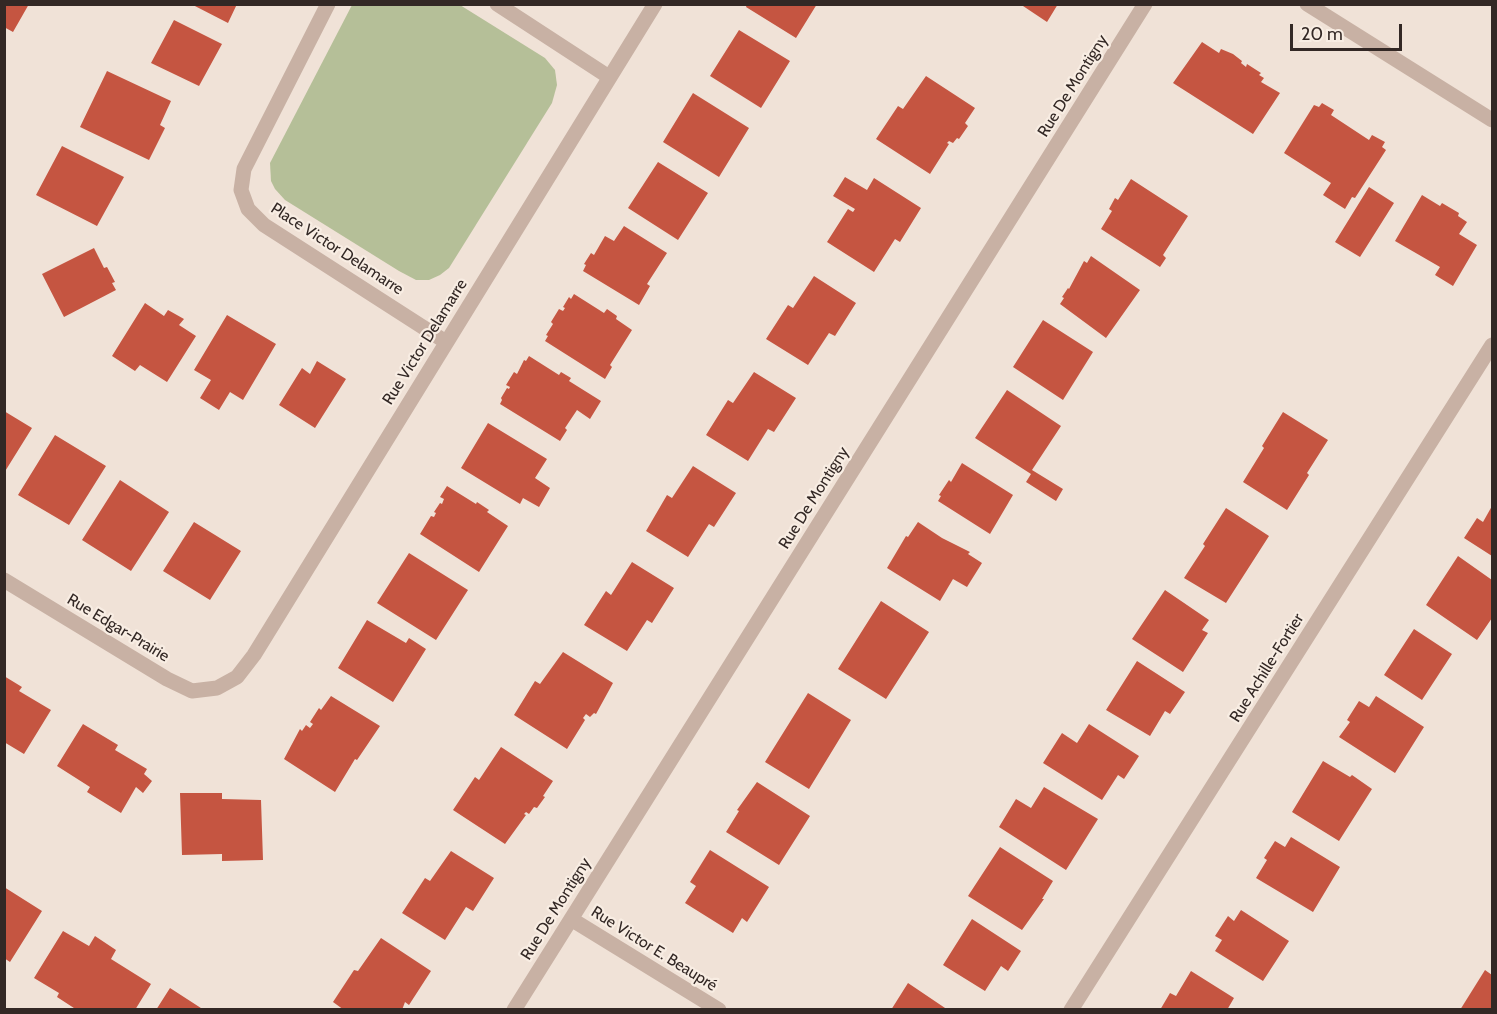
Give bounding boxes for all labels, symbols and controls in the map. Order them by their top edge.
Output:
scale bar [1293,12,1406,50]
text: 20 m [1301,23,1343,45]
street label: Rue De Montigny [1034,31,1112,141]
street label: Place Victor Delamarre [267,199,407,299]
street label: Rue Victor Delamarre [379,276,471,408]
street label: Rue De Montigny [775,443,853,553]
street label: Rue Edgar-Prairie [63,590,173,666]
street label: Rue Achille-Fortier [1226,610,1308,726]
street label: Rue De Montigny [517,854,595,964]
street label: Rue Victor E. Beaupré [587,902,721,996]

